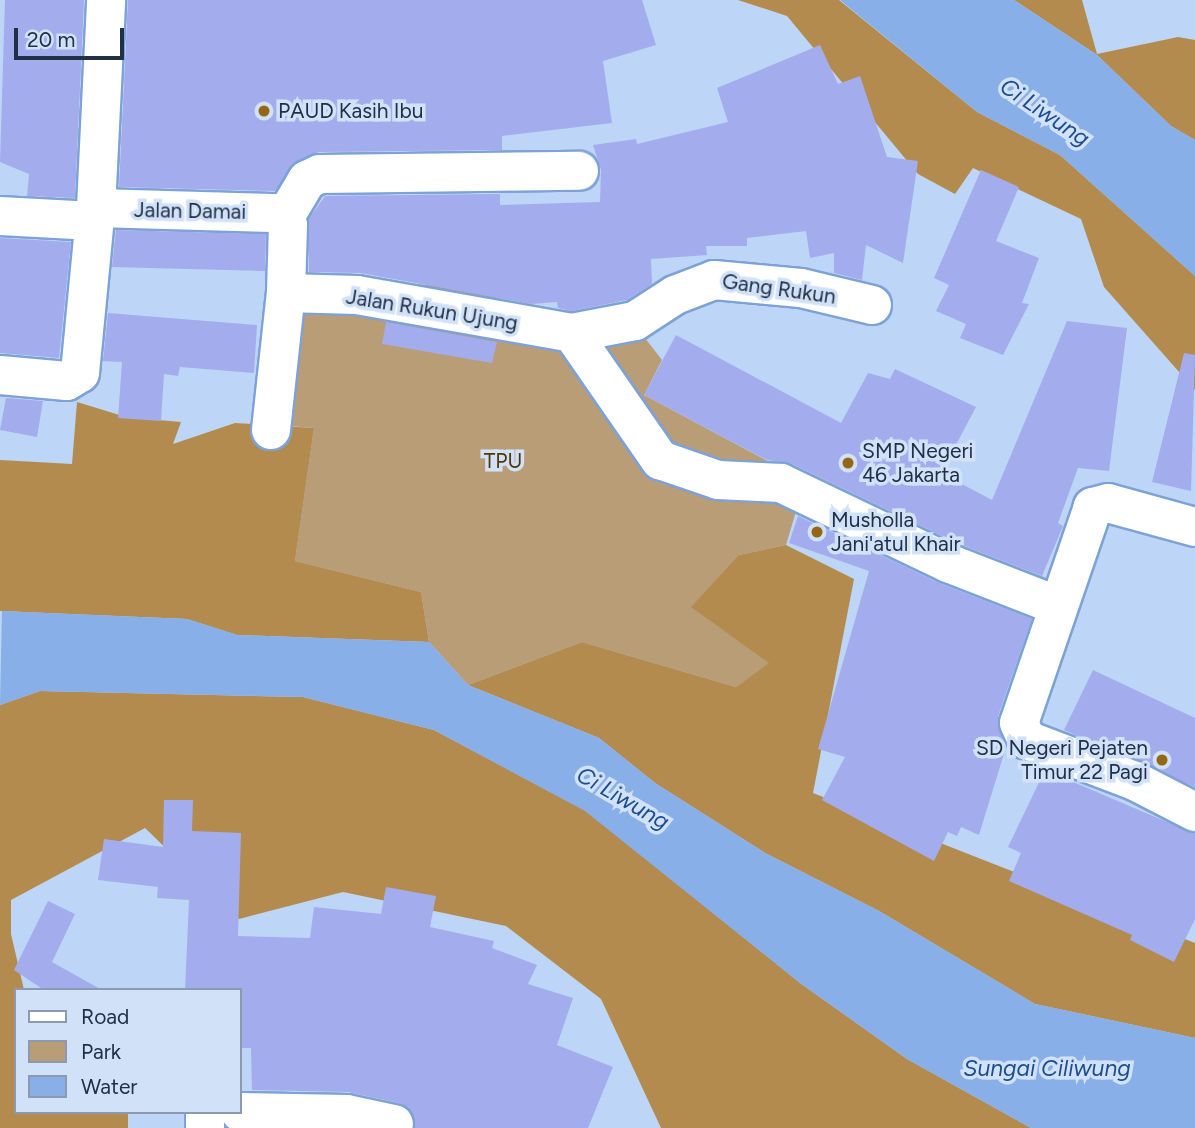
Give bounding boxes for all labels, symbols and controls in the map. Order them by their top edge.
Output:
scale bar [18,14,128,58]
text: 20 m [27,27,75,52]
water label: Ci Liwung [995,72,1095,152]
place label: PAUD Kasih Ibu [278,98,423,124]
marker: PAUD Kasih Ibu [256,103,272,119]
street label: Jalan Damai [134,197,246,225]
street label: Gang Rukun [721,269,837,309]
street label: Jalan Rukun Ujung [344,284,520,336]
place label: SMP Negeri 46 Jakarta [862,438,973,488]
park label: TPU [484,448,522,474]
marker: SMP Negeri 46 Jakarta [840,455,856,471]
place label: Musholla Jani'atul Khair [831,507,961,557]
marker: Musholla Jani'atul Khair [809,524,825,540]
place label: SD Negeri Pejaten Timur 22 Pagi [976,735,1148,785]
marker: SD Negeri Pejaten Timur 22 Pagi [1154,752,1170,768]
water label: Ci Liwung [572,761,674,835]
legend [14,988,242,1114]
text: Road [81,1004,129,1029]
text: Park [81,1039,121,1064]
water label: Sungai Ciliwung [963,1054,1131,1082]
text: Water [81,1074,137,1099]

